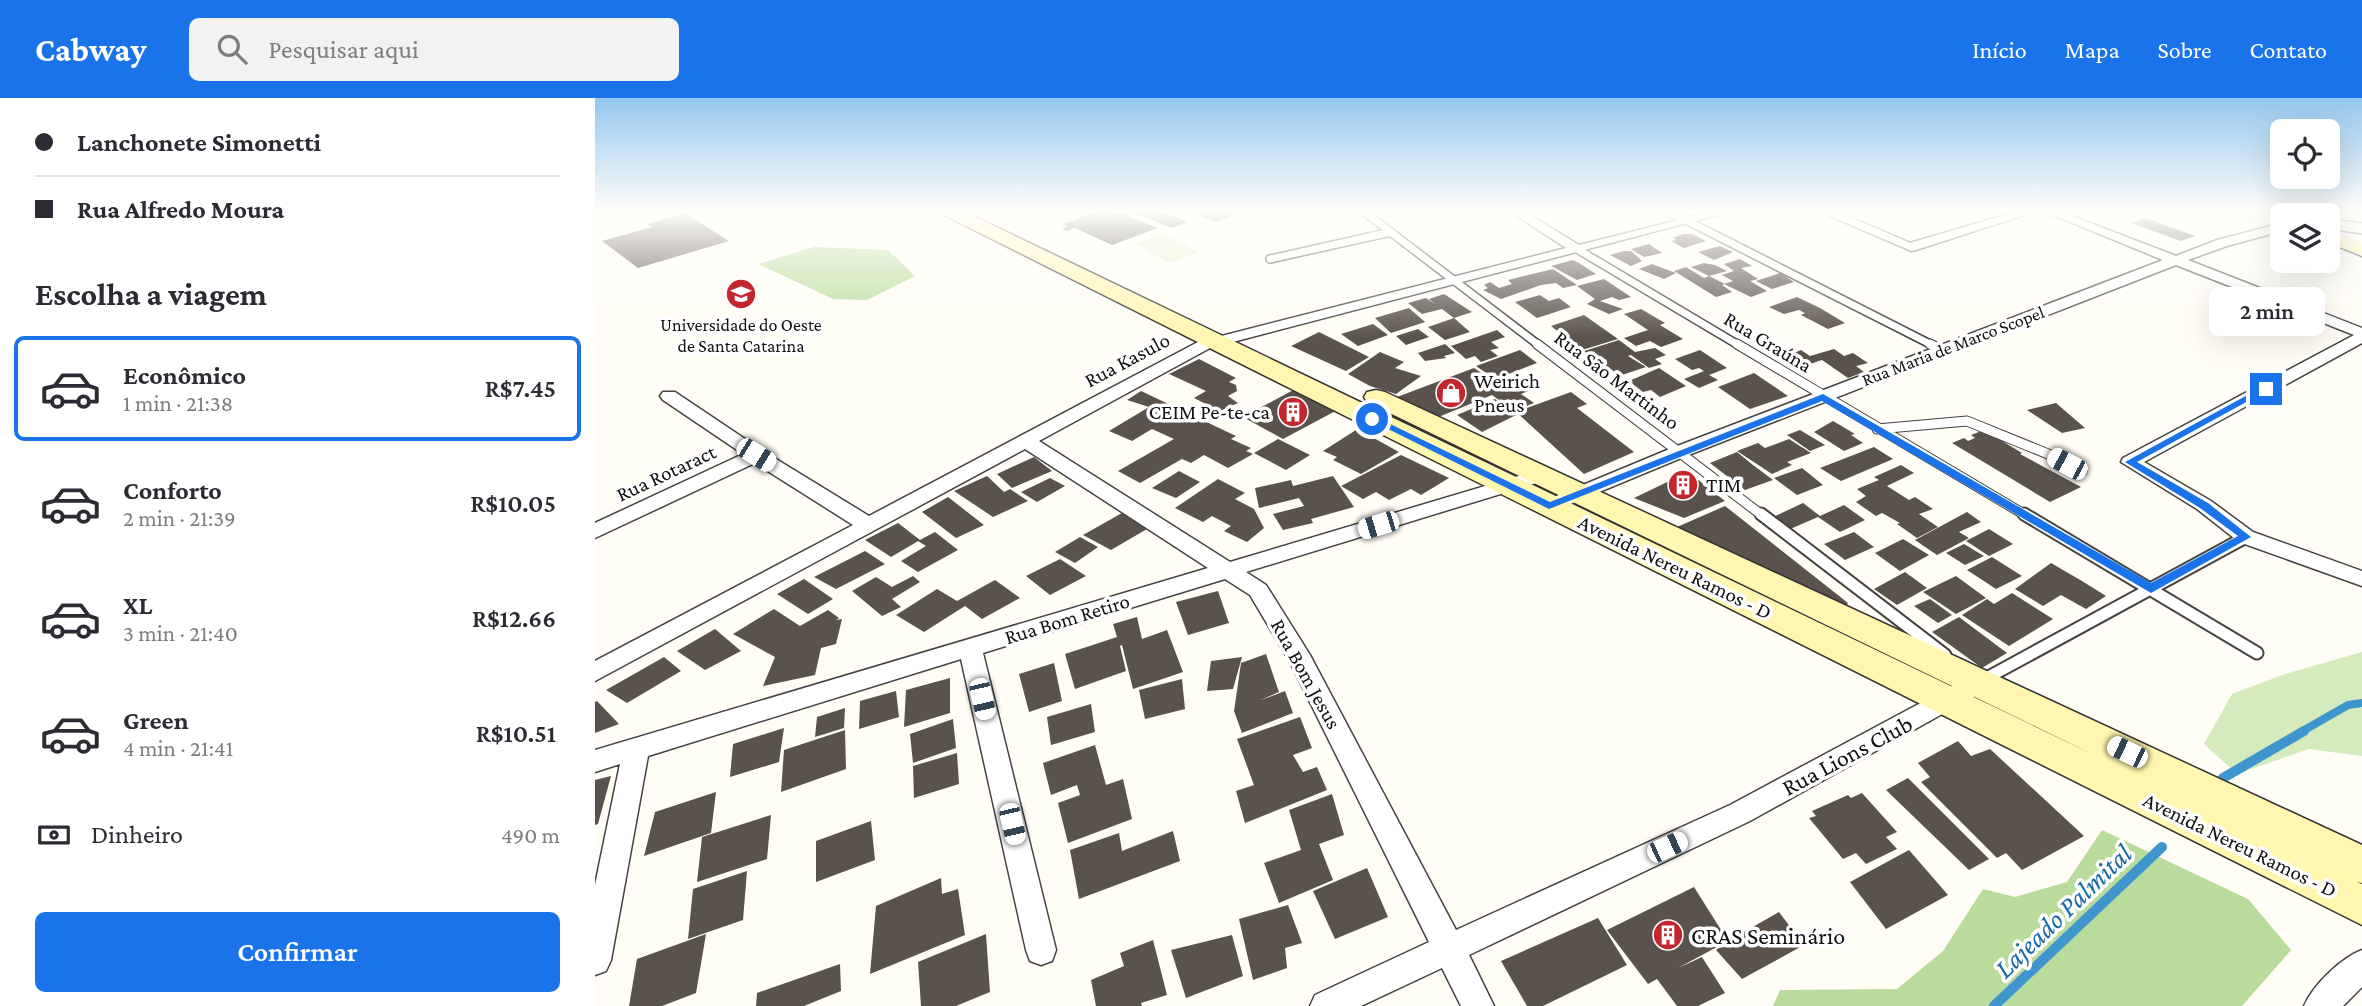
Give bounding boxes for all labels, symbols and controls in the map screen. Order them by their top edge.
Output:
search box [189,18,679,81]
icon: search [213,30,251,68]
text: Cabway [35,31,147,68]
text: Pesquisar aqui [269,35,419,64]
text: Início [1972,36,2027,63]
text: Mapa [2065,36,2120,63]
text: Sobre [2158,36,2212,63]
text: Contato [2250,36,2327,63]
map controls [2270,119,2340,273]
button: locate [2270,119,2340,189]
text: Lanchonete Simonetti [77,128,321,157]
text: Rua Alfredo Moura [77,195,284,224]
button: layers [2270,203,2340,273]
text: Escolha a viagem [35,276,267,312]
school or university icon: Universidade do Oeste de Santa Catarina [724,277,758,311]
callout: 2 min [2208,288,2324,336]
text: 2 min [2240,298,2294,324]
street label: Rua Maria de Marco Scopel [1859,302,2047,390]
street label: Rua Graúna [1720,306,1817,378]
place label: Universidade do Oeste de Santa Catarina [660,315,822,356]
street label: Rua São Martinho [1550,325,1684,435]
street label: Rua Kasulo [1080,328,1174,392]
icon: car [39,357,102,420]
text: Econômico [123,361,246,390]
place label: Weirich Pneus [1474,369,1540,417]
route end [2250,373,2282,405]
text: R$7.45 [485,374,556,403]
shop icon: Weirich Pneus [1434,376,1468,410]
text: 1 min · 21:38 [123,390,233,416]
building icon: CEIM Pe-te-ca [1276,395,1310,429]
place label: CEIM Pe-te-ca [1149,400,1270,424]
route start [1356,403,1388,435]
car [733,435,780,475]
street label: Rua Rotaract [612,439,720,506]
car [2044,445,2091,483]
building icon: TIM [1666,468,1700,502]
icon: car [39,472,102,535]
place label: TIM [1706,473,1741,497]
text: Conforto [123,476,222,505]
text: R$10.05 [470,489,556,518]
text: 2 min · 21:39 [123,505,236,531]
car [1355,509,1402,541]
street label: Avenida Nereu Ramos - D [1574,510,1776,624]
icon: car [39,587,102,650]
street label: Rua Bom Retiro [1002,589,1132,649]
text: XL [123,591,152,620]
text: R$12.66 [472,604,556,633]
street label: Rua Bom Jesus [1266,615,1346,733]
text: 3 min · 21:40 [123,620,238,646]
car [968,676,997,722]
icon: car [39,702,102,765]
text: Green [123,706,189,735]
street label: Rua Lions Club [1777,709,1917,801]
text: R$10.51 [476,719,556,748]
car [2104,733,2151,771]
text: 4 min · 21:41 [123,735,233,761]
street label: Avenida Nereu Ramos - D [2139,788,2341,902]
car [998,801,1027,847]
icon: cash [35,816,73,854]
text: Dinheiro [91,820,183,849]
text: 490 m [501,822,560,848]
car [1644,829,1691,865]
water label: Lajeado Palmital [1988,837,2139,985]
button: Confirmar [35,912,560,992]
building icon: CRAS Seminário [1651,918,1685,952]
place label: CRAS Seminário [1691,922,1845,949]

